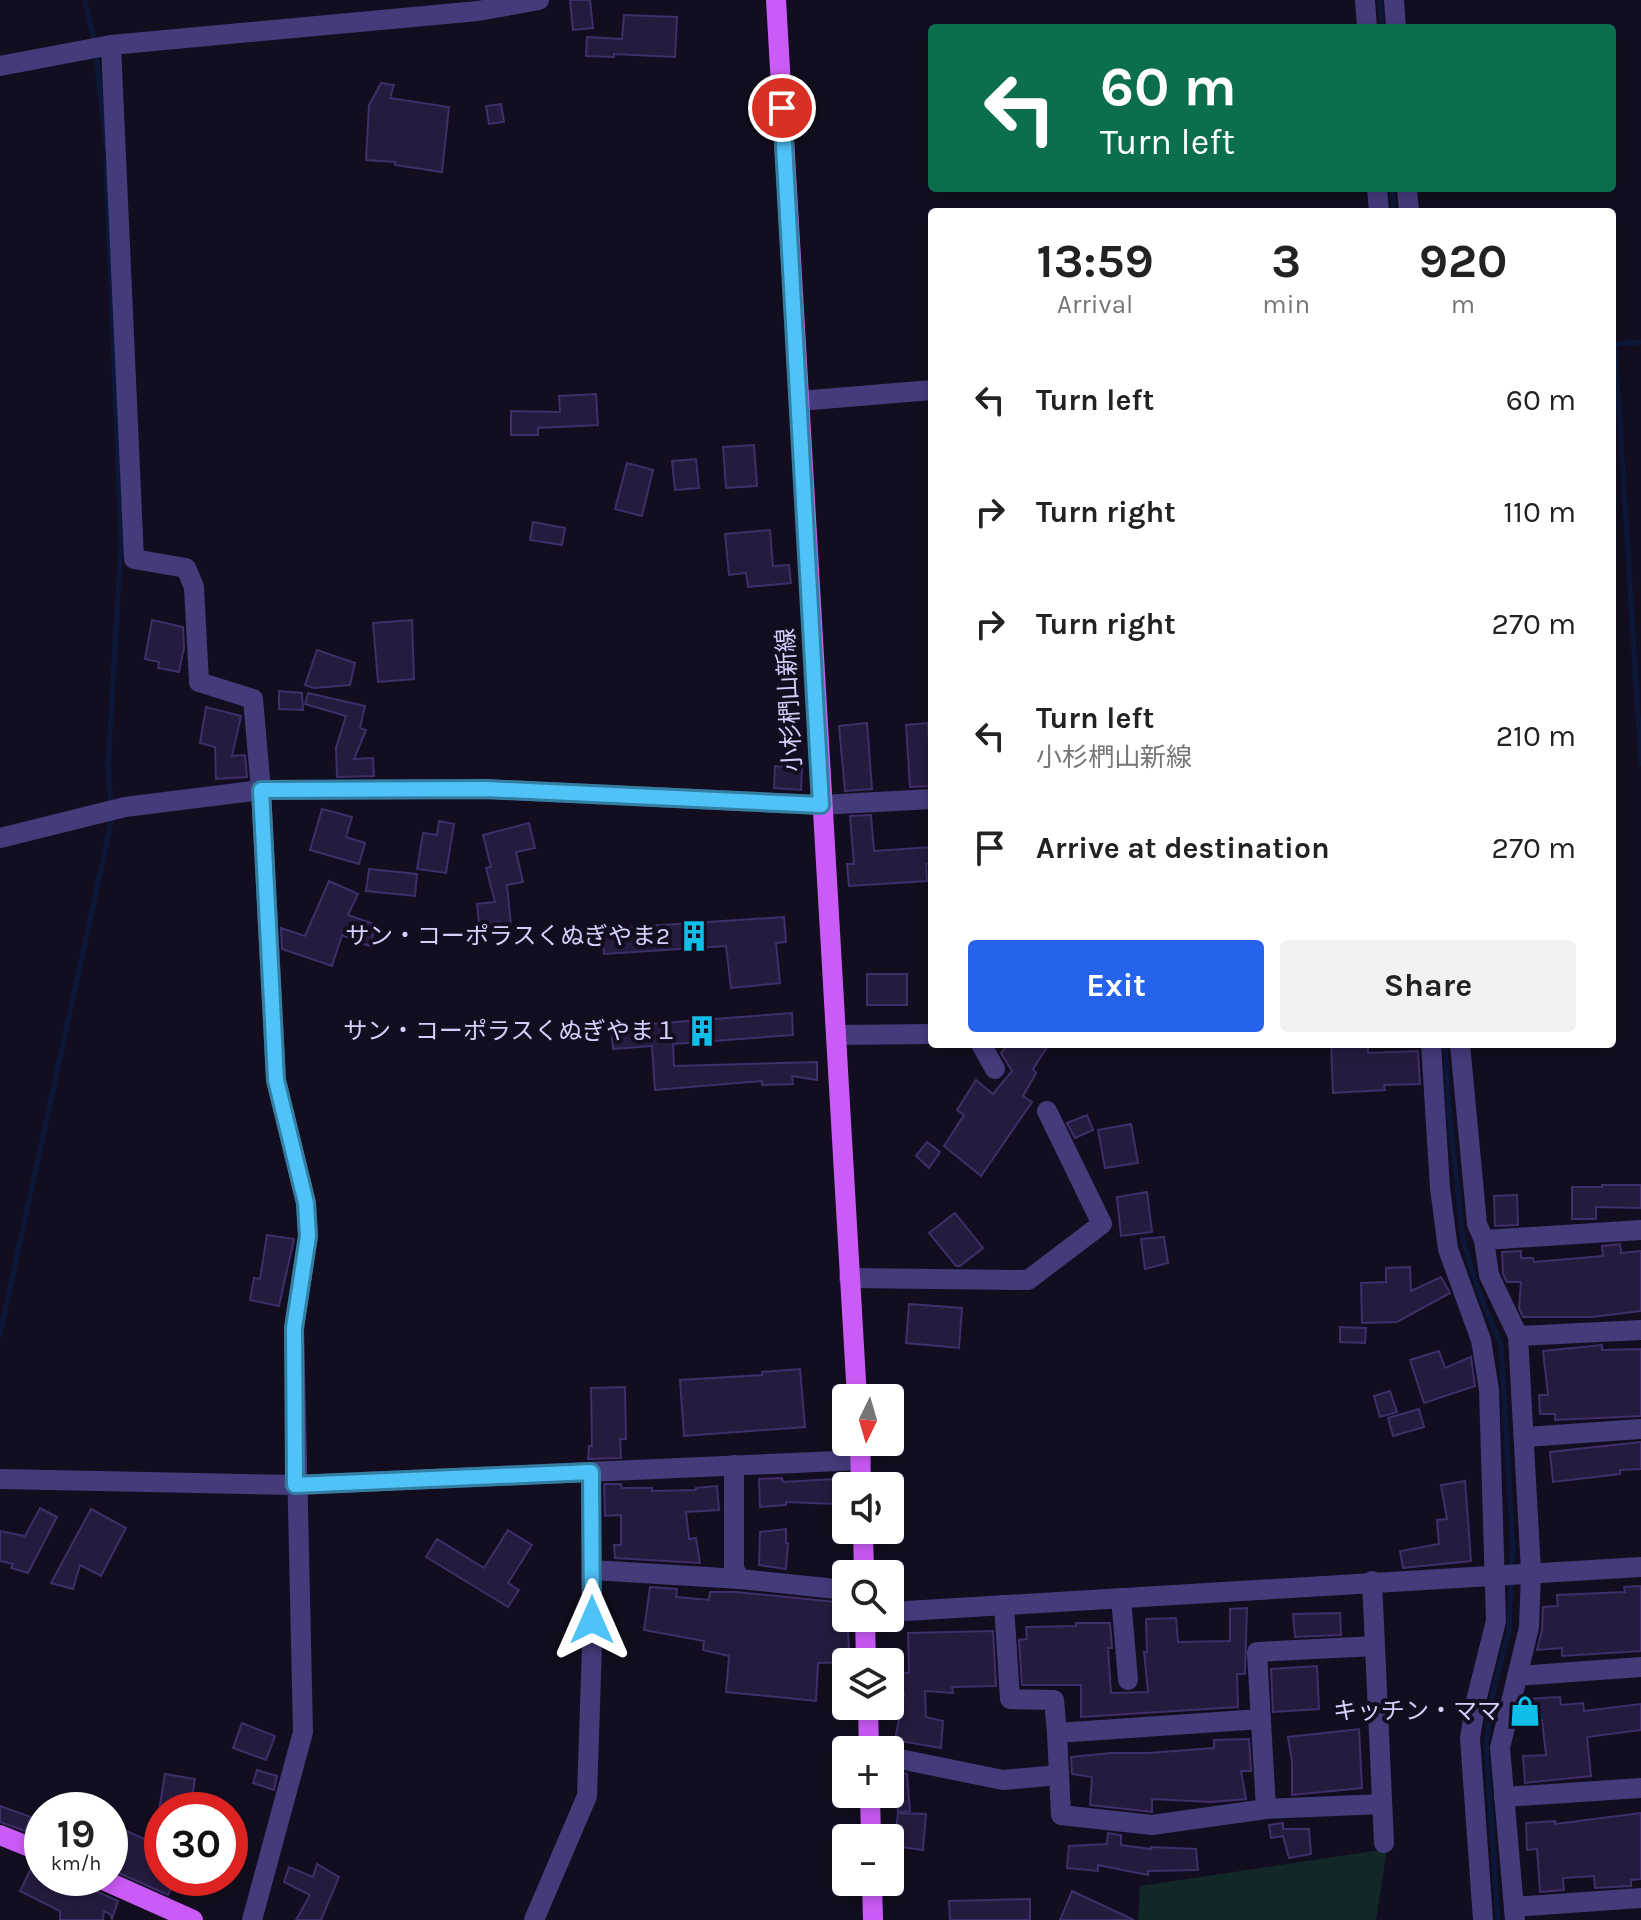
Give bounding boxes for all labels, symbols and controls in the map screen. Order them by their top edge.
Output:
text: 60 m [1100,54,1237,119]
icon: left [968,56,1072,160]
pin [748,74,816,142]
icon: arrive [760,86,804,130]
text: Turn left [1100,121,1235,163]
text: 13:59 [1037,233,1154,289]
text: 3 [1271,233,1301,289]
text: 920 [1419,233,1507,289]
text: Arrival [1057,289,1133,320]
text: min [1262,289,1310,320]
text: m [1451,289,1475,320]
icon: left [968,378,1012,422]
text: Turn left [1036,382,1154,418]
text: 60 m [1506,382,1576,418]
icon: right [968,490,1012,534]
text: Turn right [1036,494,1176,530]
text: 110 m [1503,494,1576,530]
icon: right [968,602,1012,646]
text: Turn right [1036,606,1176,642]
text: 270 m [1492,606,1576,642]
street label: 小杉椚山新線 [771,627,807,773]
text: Turn left [1036,700,1154,736]
icon: left [968,714,1012,758]
text: 210 m [1496,718,1576,754]
text: 小杉椚山新線 [1036,742,1192,773]
icon: arrive [968,826,1012,870]
text: Arrive at destination [1036,830,1330,866]
text: 270 m [1492,830,1576,866]
building icon: サン・コーポラスくぬぎやま2 [677,919,711,953]
place label: サン・コーポラスくぬぎやま2 [345,922,670,950]
button: Exit [968,940,1264,1032]
button: Share [1280,940,1576,1032]
building icon: サン・コーポラスくぬぎやま１ [685,1014,719,1048]
place label: サン・コーポラスくぬぎやま１ [343,1017,678,1045]
north arrow [832,1384,904,1456]
map controls [832,1384,904,1896]
button: sound [832,1472,904,1544]
button: search [832,1560,904,1632]
position arrow [550,1578,634,1662]
button: layers [832,1648,904,1720]
shop icon: キッチン・ママ [1508,1694,1542,1728]
place label: キッチン・ママ [1333,1697,1501,1725]
button: + [832,1736,904,1808]
speed limit sign: 30 [144,1792,248,1896]
text: 19 [57,1810,95,1857]
button: − [832,1824,904,1896]
text: km/h [51,1852,101,1875]

